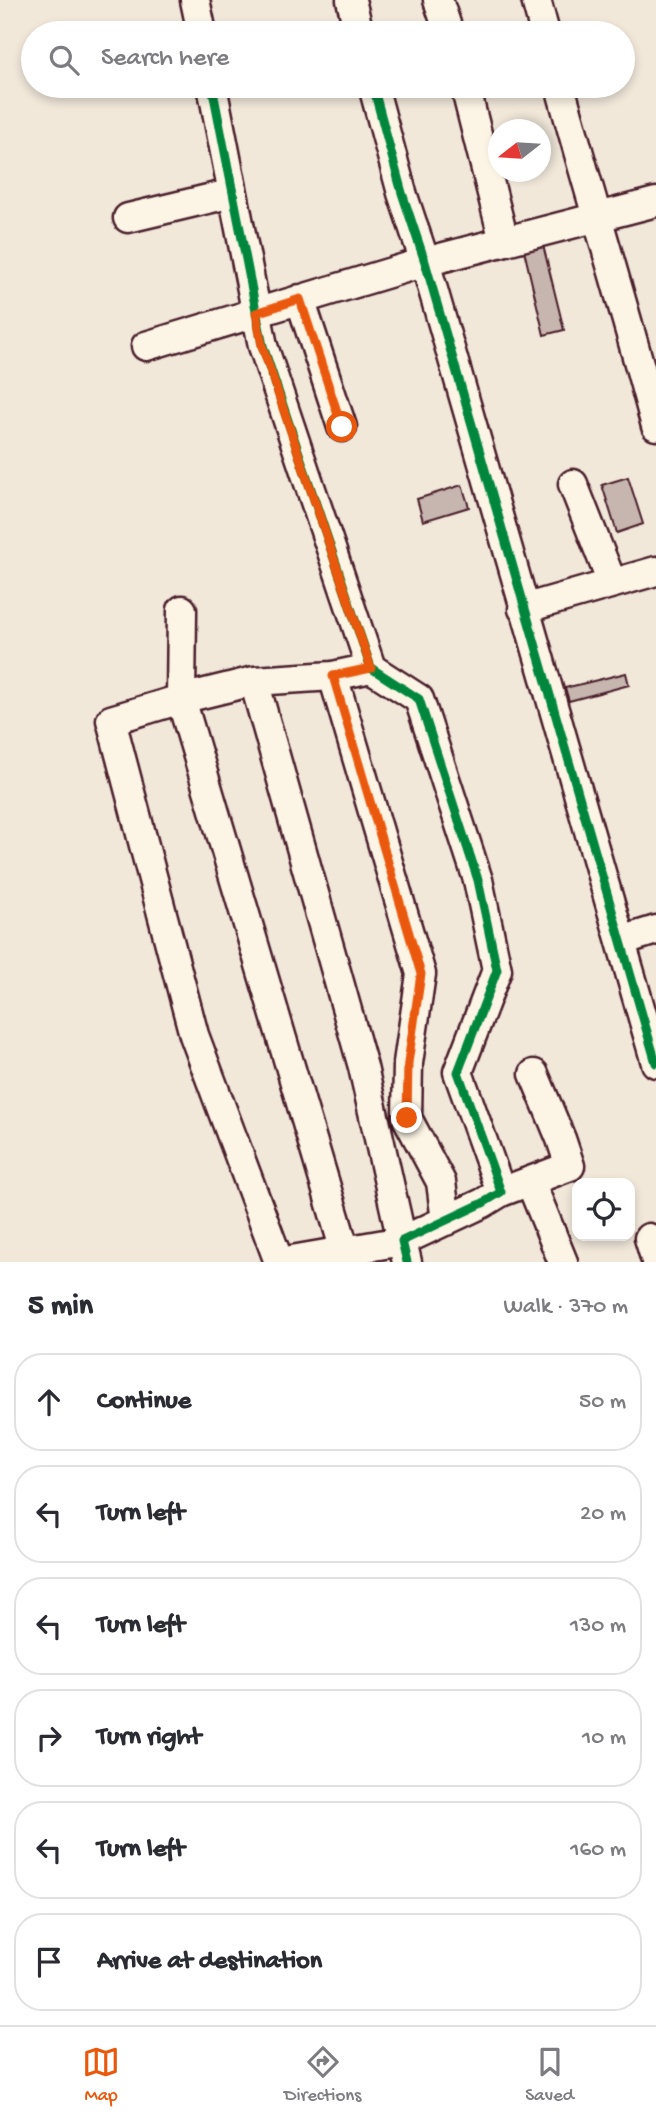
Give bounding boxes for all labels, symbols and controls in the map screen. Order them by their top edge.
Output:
search box [21,21,635,98]
icon: search [45,41,83,79]
text: Search here [101,44,229,75]
north arrow [488,119,551,182]
route start [326,411,357,442]
route end [391,1102,422,1133]
map controls [572,1178,635,1241]
button: locate [572,1178,635,1241]
text: 5 min [28,1290,93,1325]
text: Walk · 370 m [504,1294,628,1321]
icon: ahead [30,1383,68,1421]
text: Continue [97,1387,191,1418]
text: 50 m [579,1389,626,1416]
icon: left [30,1495,68,1533]
text: Turn left [97,1499,185,1530]
text: 20 m [580,1501,626,1528]
icon: left [30,1607,68,1645]
text: Turn left [97,1611,185,1642]
text: 130 m [570,1613,626,1640]
icon: right [30,1719,68,1757]
text: Turn right [97,1723,201,1754]
text: 10 m [582,1725,626,1752]
icon: left [30,1831,68,1869]
text: Turn left [97,1835,185,1866]
text: 160 m [570,1837,626,1864]
icon: arrive [30,1943,68,1981]
text: Arrive at destination [97,1947,322,1978]
tab: Map [82,2043,120,2108]
tab: Directions [284,2043,361,2108]
tab: Saved [525,2043,574,2108]

